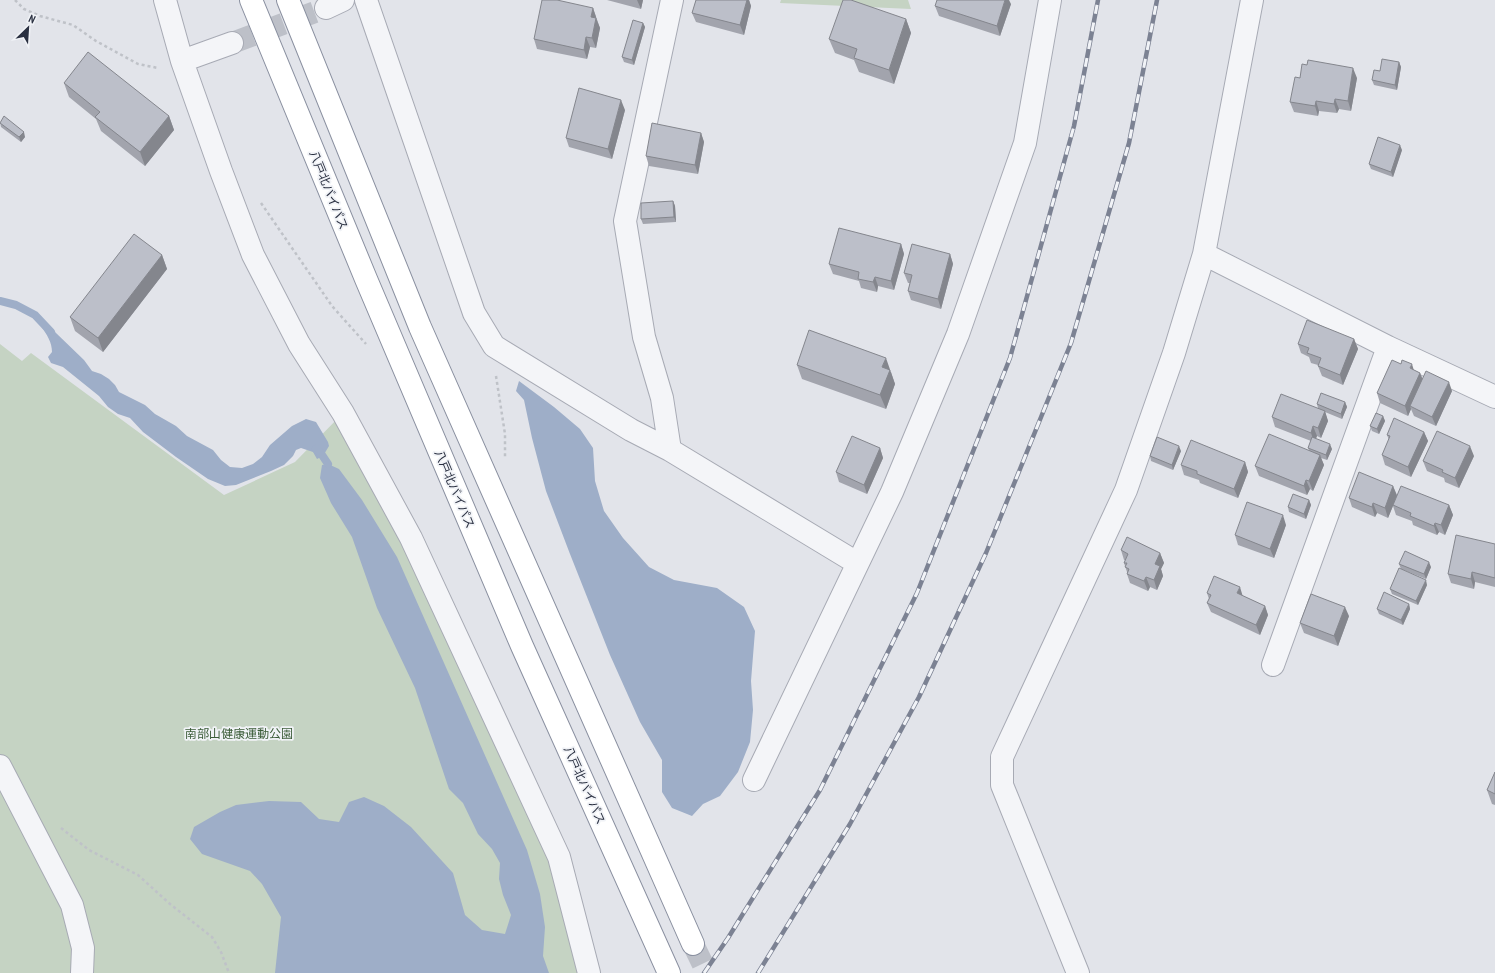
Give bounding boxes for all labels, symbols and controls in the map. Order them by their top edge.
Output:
north arrow [8,8,48,48]
text: N [27,11,38,27]
street label: 八戸北バイパス [306,148,352,232]
street label: 八戸北バイパス [432,448,478,530]
park label: 南部山健康運動公園 [185,726,293,741]
street label: 八戸北バイパス [561,744,609,826]

